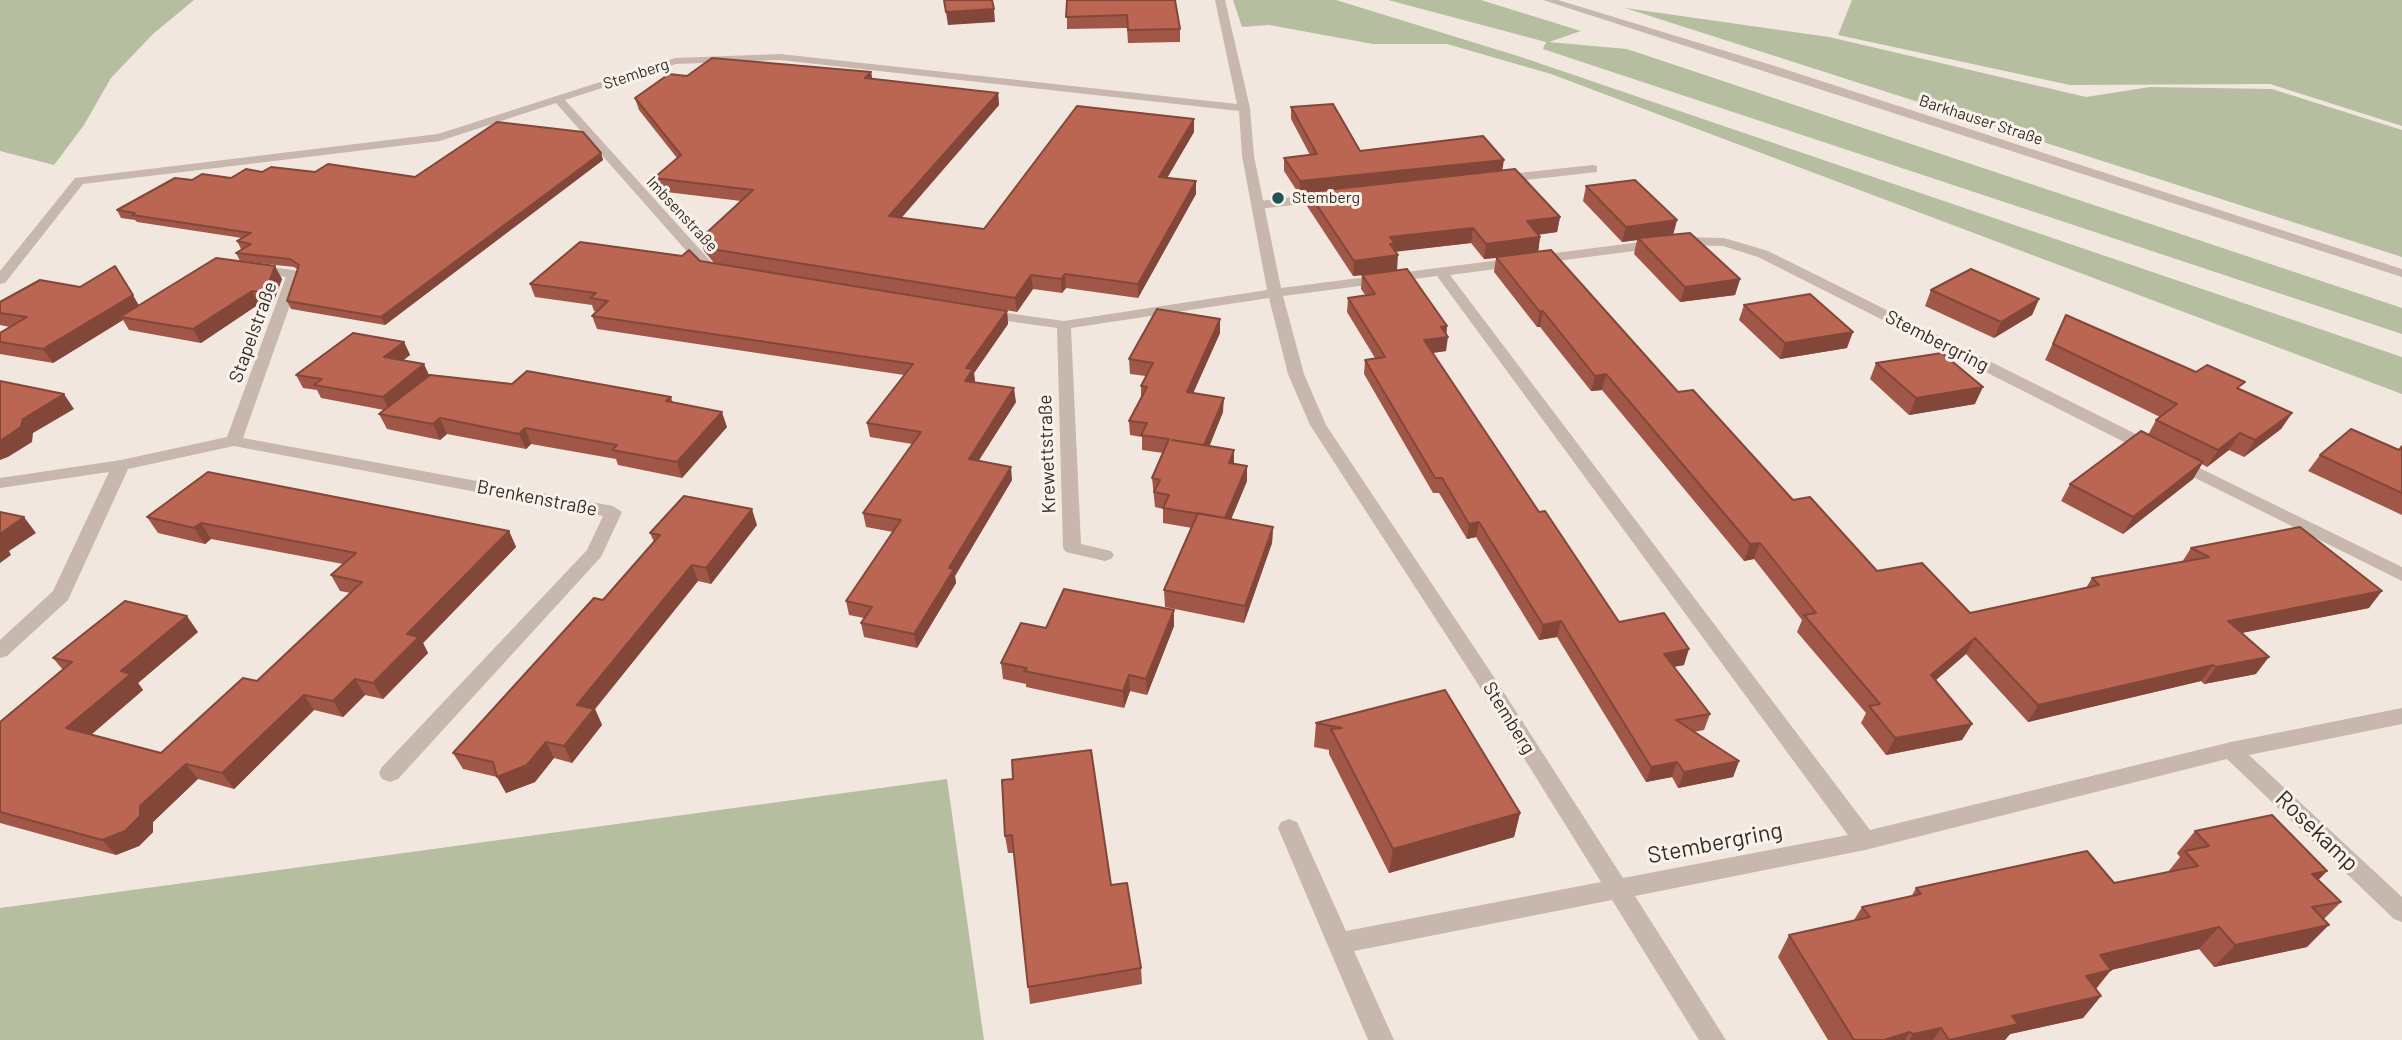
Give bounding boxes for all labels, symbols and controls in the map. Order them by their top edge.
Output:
street label: Stemberg [601,54,671,94]
street label: Barkhauser Straße [1917,91,2045,149]
street label: Imbsenstraße [642,172,722,256]
place label: Stemberg [1292,188,1360,208]
marker: Stemberg [1270,190,1286,206]
street label: Stapelstraße [224,278,282,386]
street label: Stembergring [1882,305,1992,377]
street label: Krewettstraße [1034,394,1060,514]
street label: Brenkenstraße [475,475,599,521]
street label: Stemberg [1478,678,1540,758]
street label: Rosekamp [2270,785,2364,877]
street label: Stembergring [1645,816,1785,870]

